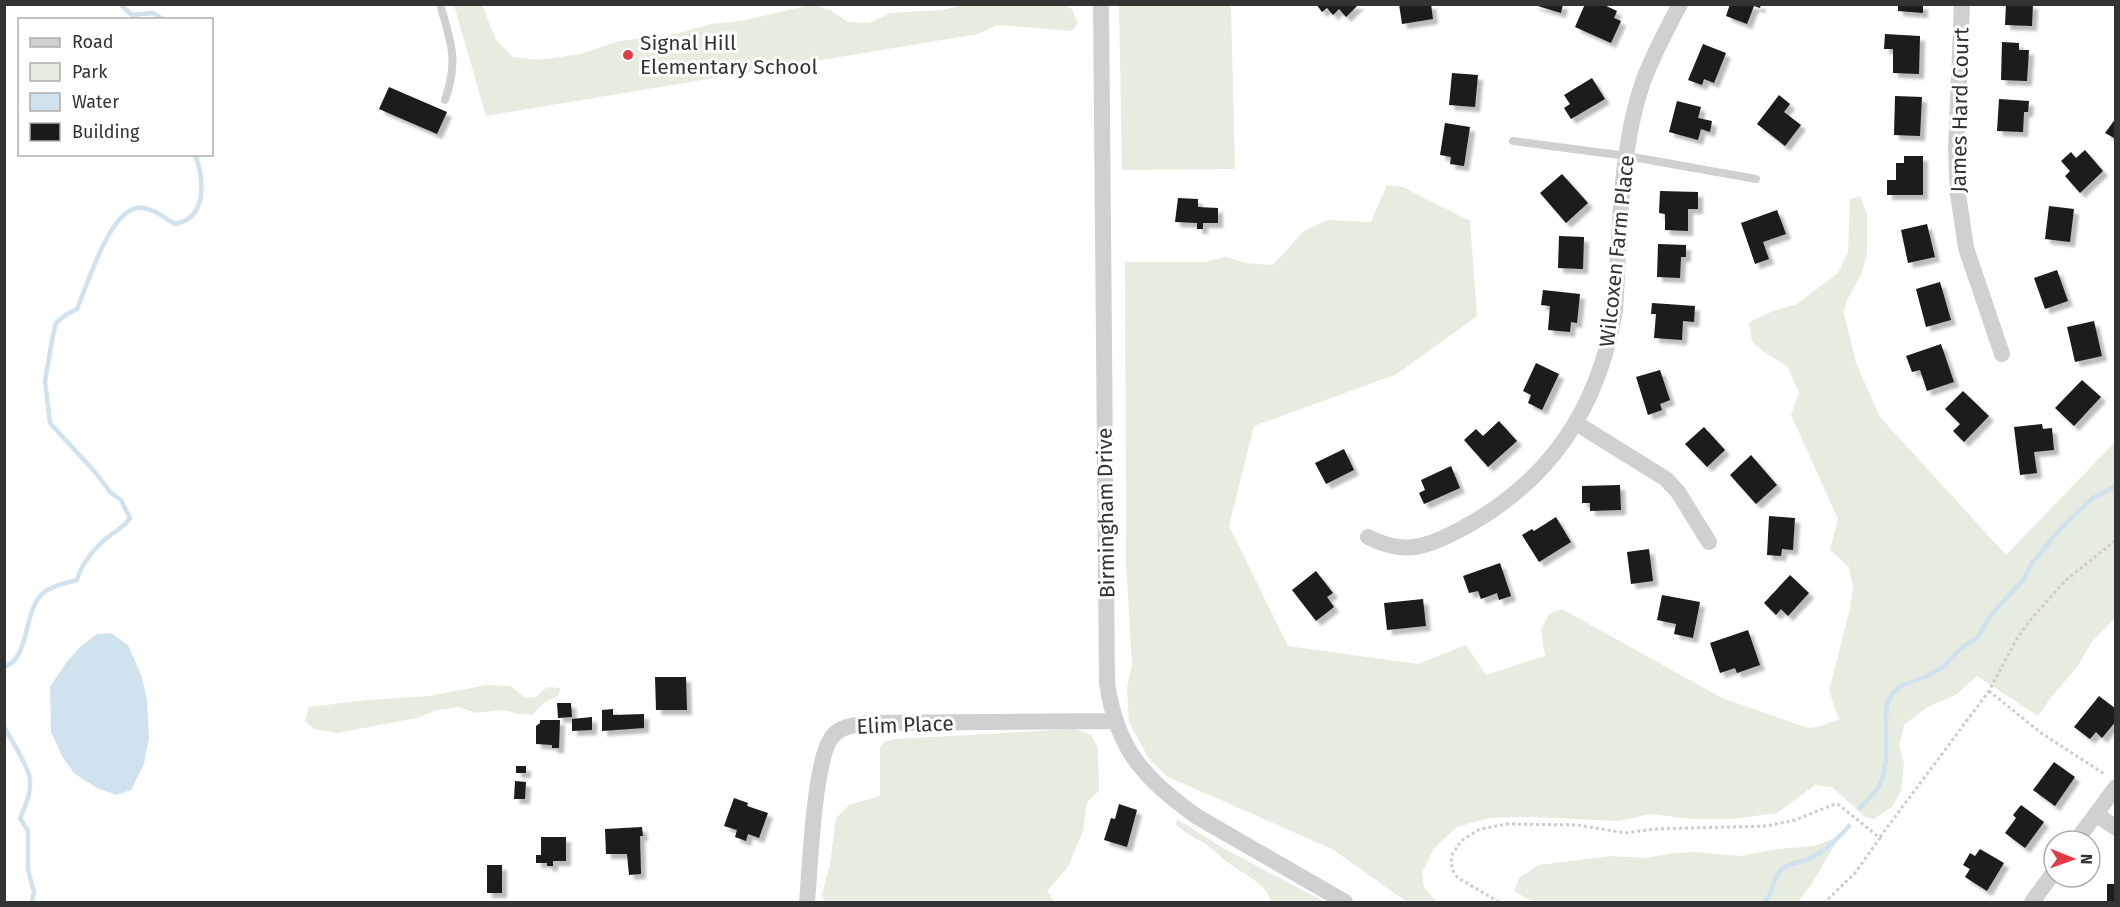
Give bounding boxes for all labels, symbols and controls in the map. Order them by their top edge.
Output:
legend [18,18,213,156]
street label: James Hard Court [1946,27,1974,193]
place label: Signal Hill Elementary School [640,30,818,80]
text: Road [72,31,114,53]
marker: Signal Hill Elementary School [621,48,635,62]
text: Park [72,61,108,83]
text: Water [72,91,119,113]
text: Building [72,121,140,143]
street label: Wilcoxen Farm Place [1594,154,1640,348]
street label: Birmingham Drive [1092,428,1120,598]
street label: Elim Place [856,710,954,740]
north arrow [2042,829,2102,889]
text: N [2077,854,2096,865]

